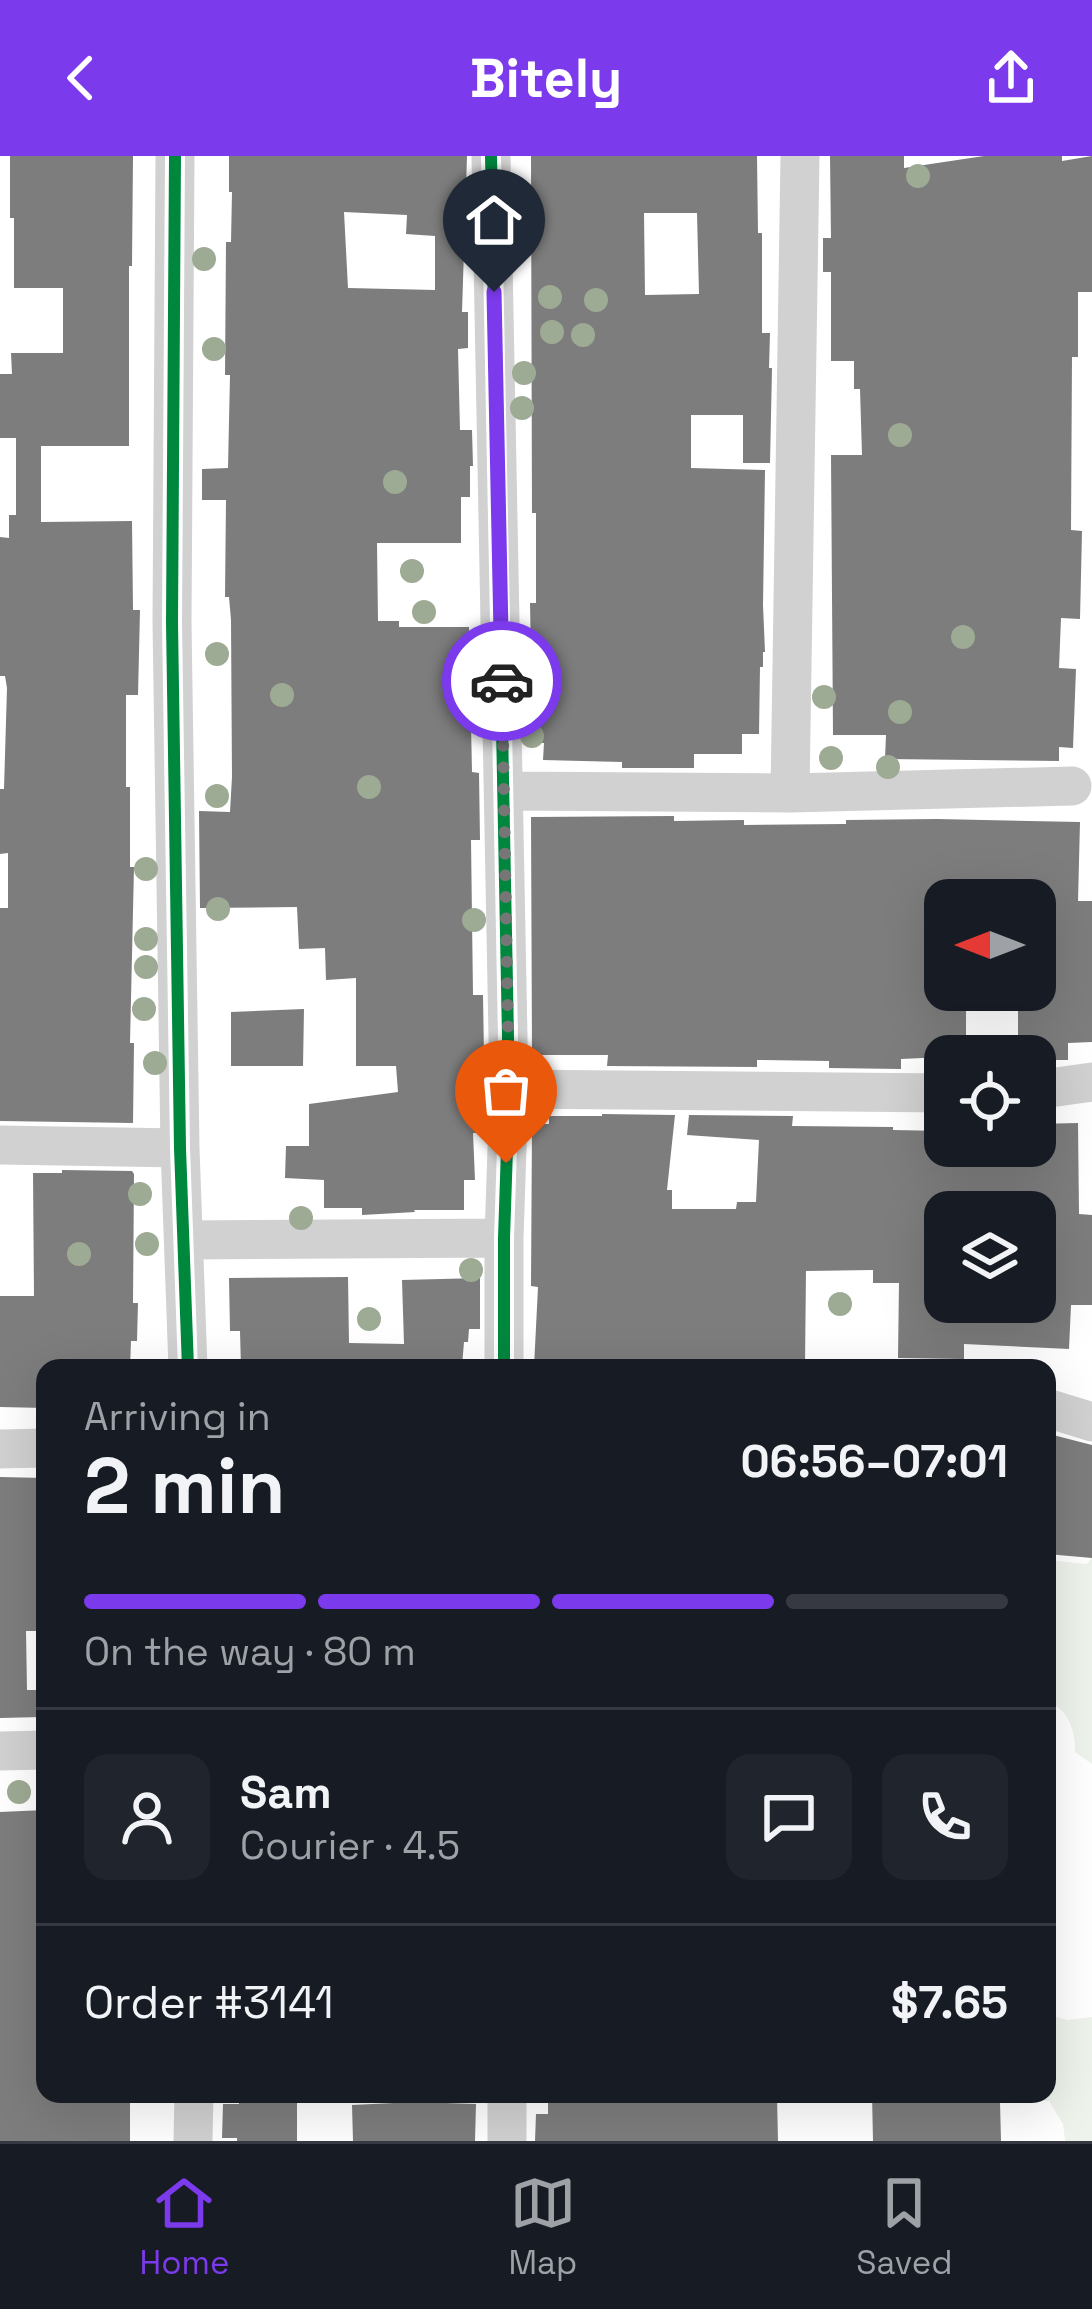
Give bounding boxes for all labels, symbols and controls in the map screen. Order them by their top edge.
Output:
text: Bitely [470,44,622,113]
icon: back [48,45,114,111]
icon: share [978,45,1044,111]
pin [443,169,545,292]
icon: home [461,187,527,253]
courier [442,621,562,741]
icon: car [469,648,535,714]
north arrow [924,879,1056,1011]
map controls [924,879,1056,1323]
button: locate [924,1035,1056,1167]
pin [455,1040,557,1163]
icon: bag [473,1058,539,1124]
button: layers [924,1191,1056,1323]
text: Arriving in [84,1392,271,1441]
text: 06:56–07:01 [740,1433,1008,1490]
text: 2 min [84,1436,286,1536]
text: On the way · 80 m [84,1627,416,1676]
button: person [84,1754,210,1880]
button: chat [726,1754,852,1880]
button: phone [882,1754,1008,1880]
text: Sam [240,1764,332,1821]
text: Courier · 4.5 [240,1821,460,1870]
text: Order #3141 [84,1974,334,2031]
text: $7.65 [891,1974,1008,2031]
tab: Home [140,2170,229,2284]
tab: Map [508,2170,577,2284]
tab: Saved [856,2170,952,2284]

